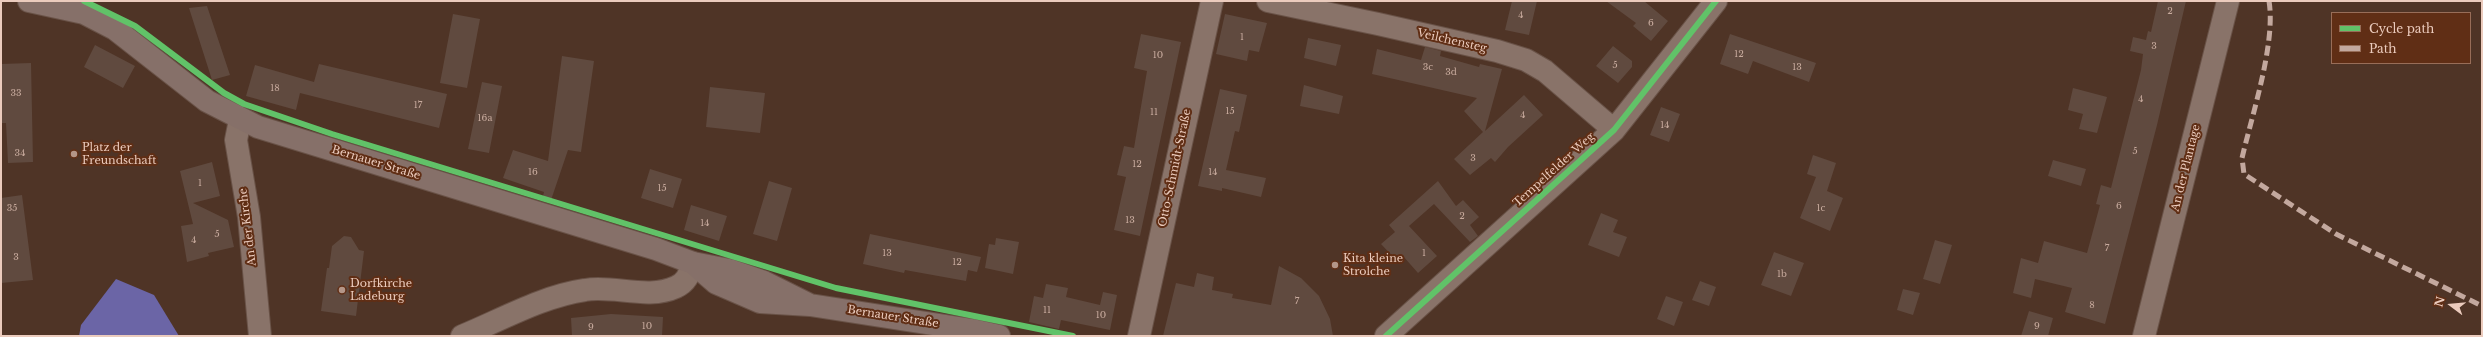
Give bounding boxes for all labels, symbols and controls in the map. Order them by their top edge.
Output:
house number: 2 [2167,6,2173,16]
house number: 4 [1518,10,1524,20]
legend [2331,12,2471,64]
house number: 6 [1648,18,1654,28]
text: Cycle path [2369,21,2434,36]
street label: Veilchensteg [1416,27,1488,55]
house number: 1 [1240,32,1244,42]
house number: 3 [2151,41,2157,51]
text: Path [2369,41,2397,56]
house number: 12 [1734,49,1744,59]
house number: 10 [1153,50,1163,60]
house number: 5 [1612,60,1618,70]
house number: 3c [1423,62,1433,72]
house number: 13 [1792,62,1802,72]
house number: 3d [1445,67,1457,77]
house number: 18 [270,83,280,93]
house number: 33 [10,88,22,98]
house number: 4 [2138,94,2144,104]
house number: 17 [414,100,422,110]
house number: 15 [1225,106,1235,116]
house number: 11 [1150,107,1158,117]
street label: Otto-Schmidt-Straße [1156,108,1194,228]
house number: 4 [1520,110,1526,120]
house number: 16a [478,113,492,123]
house number: 14 [1660,120,1670,130]
street label: An der Plantage [2169,123,2203,213]
street label: Tempelfelder Weg [1511,130,1597,210]
place label: Platz der Freundschaft [82,141,156,167]
street label: Bernauer Straße [330,143,422,183]
house number: 5 [2132,146,2138,156]
house number: 34 [15,148,25,158]
marker: Platz der Freundschaft [69,149,79,159]
house number: 3 [1470,153,1476,163]
house number: 12 [1132,159,1142,169]
house number: 16 [528,167,538,177]
house number: 14 [1208,167,1218,177]
house number: 1 [198,178,202,188]
house number: 15 [657,183,667,193]
street label: An der Kirche [237,187,259,267]
house number: 6 [2116,201,2122,211]
house number: 35 [7,203,17,213]
house number: 1c [1817,203,1825,213]
house number: 2 [1459,211,1465,221]
house number: 13 [1125,215,1135,225]
house number: 14 [700,218,710,228]
house number: 5 [214,229,220,239]
house number: 4 [191,235,197,245]
house number: 7 [2105,243,2109,253]
house number: 13 [882,248,892,258]
house number: 1 [1422,248,1426,258]
house number: 3 [13,252,19,262]
place label: Kita kleine Strolche [1343,252,1403,278]
house number: 12 [952,257,962,267]
marker: Kita kleine Strolche [1330,260,1340,270]
house number: 1b [1777,269,1787,279]
place label: Dorfkirche Ladeburg [350,277,412,303]
marker: Dorfkirche Ladeburg [337,285,347,295]
north arrow [2431,285,2471,325]
text: N [2431,295,2448,309]
house number: 7 [1295,296,1299,306]
house number: 8 [2089,300,2095,310]
street label: Bernauer Straße [846,303,940,331]
house number: 11 [1043,305,1051,315]
house number: 10 [1096,310,1106,320]
house number: 10 [642,321,652,331]
house number: 9 [2034,321,2040,331]
house number: 9 [588,322,594,332]

